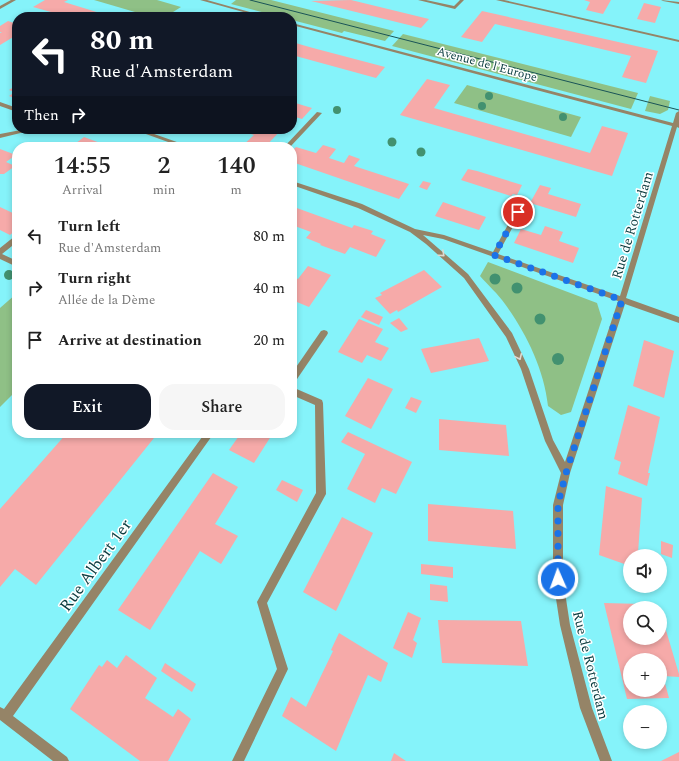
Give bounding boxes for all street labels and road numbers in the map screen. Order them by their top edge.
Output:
street label: Avenue de l'Europe [435,42,539,87]
street label: Rue de Rotterdam [606,169,659,281]
street label: Rue Albert 1er [53,514,139,617]
street label: Rue de Rotterdam [567,609,614,722]

